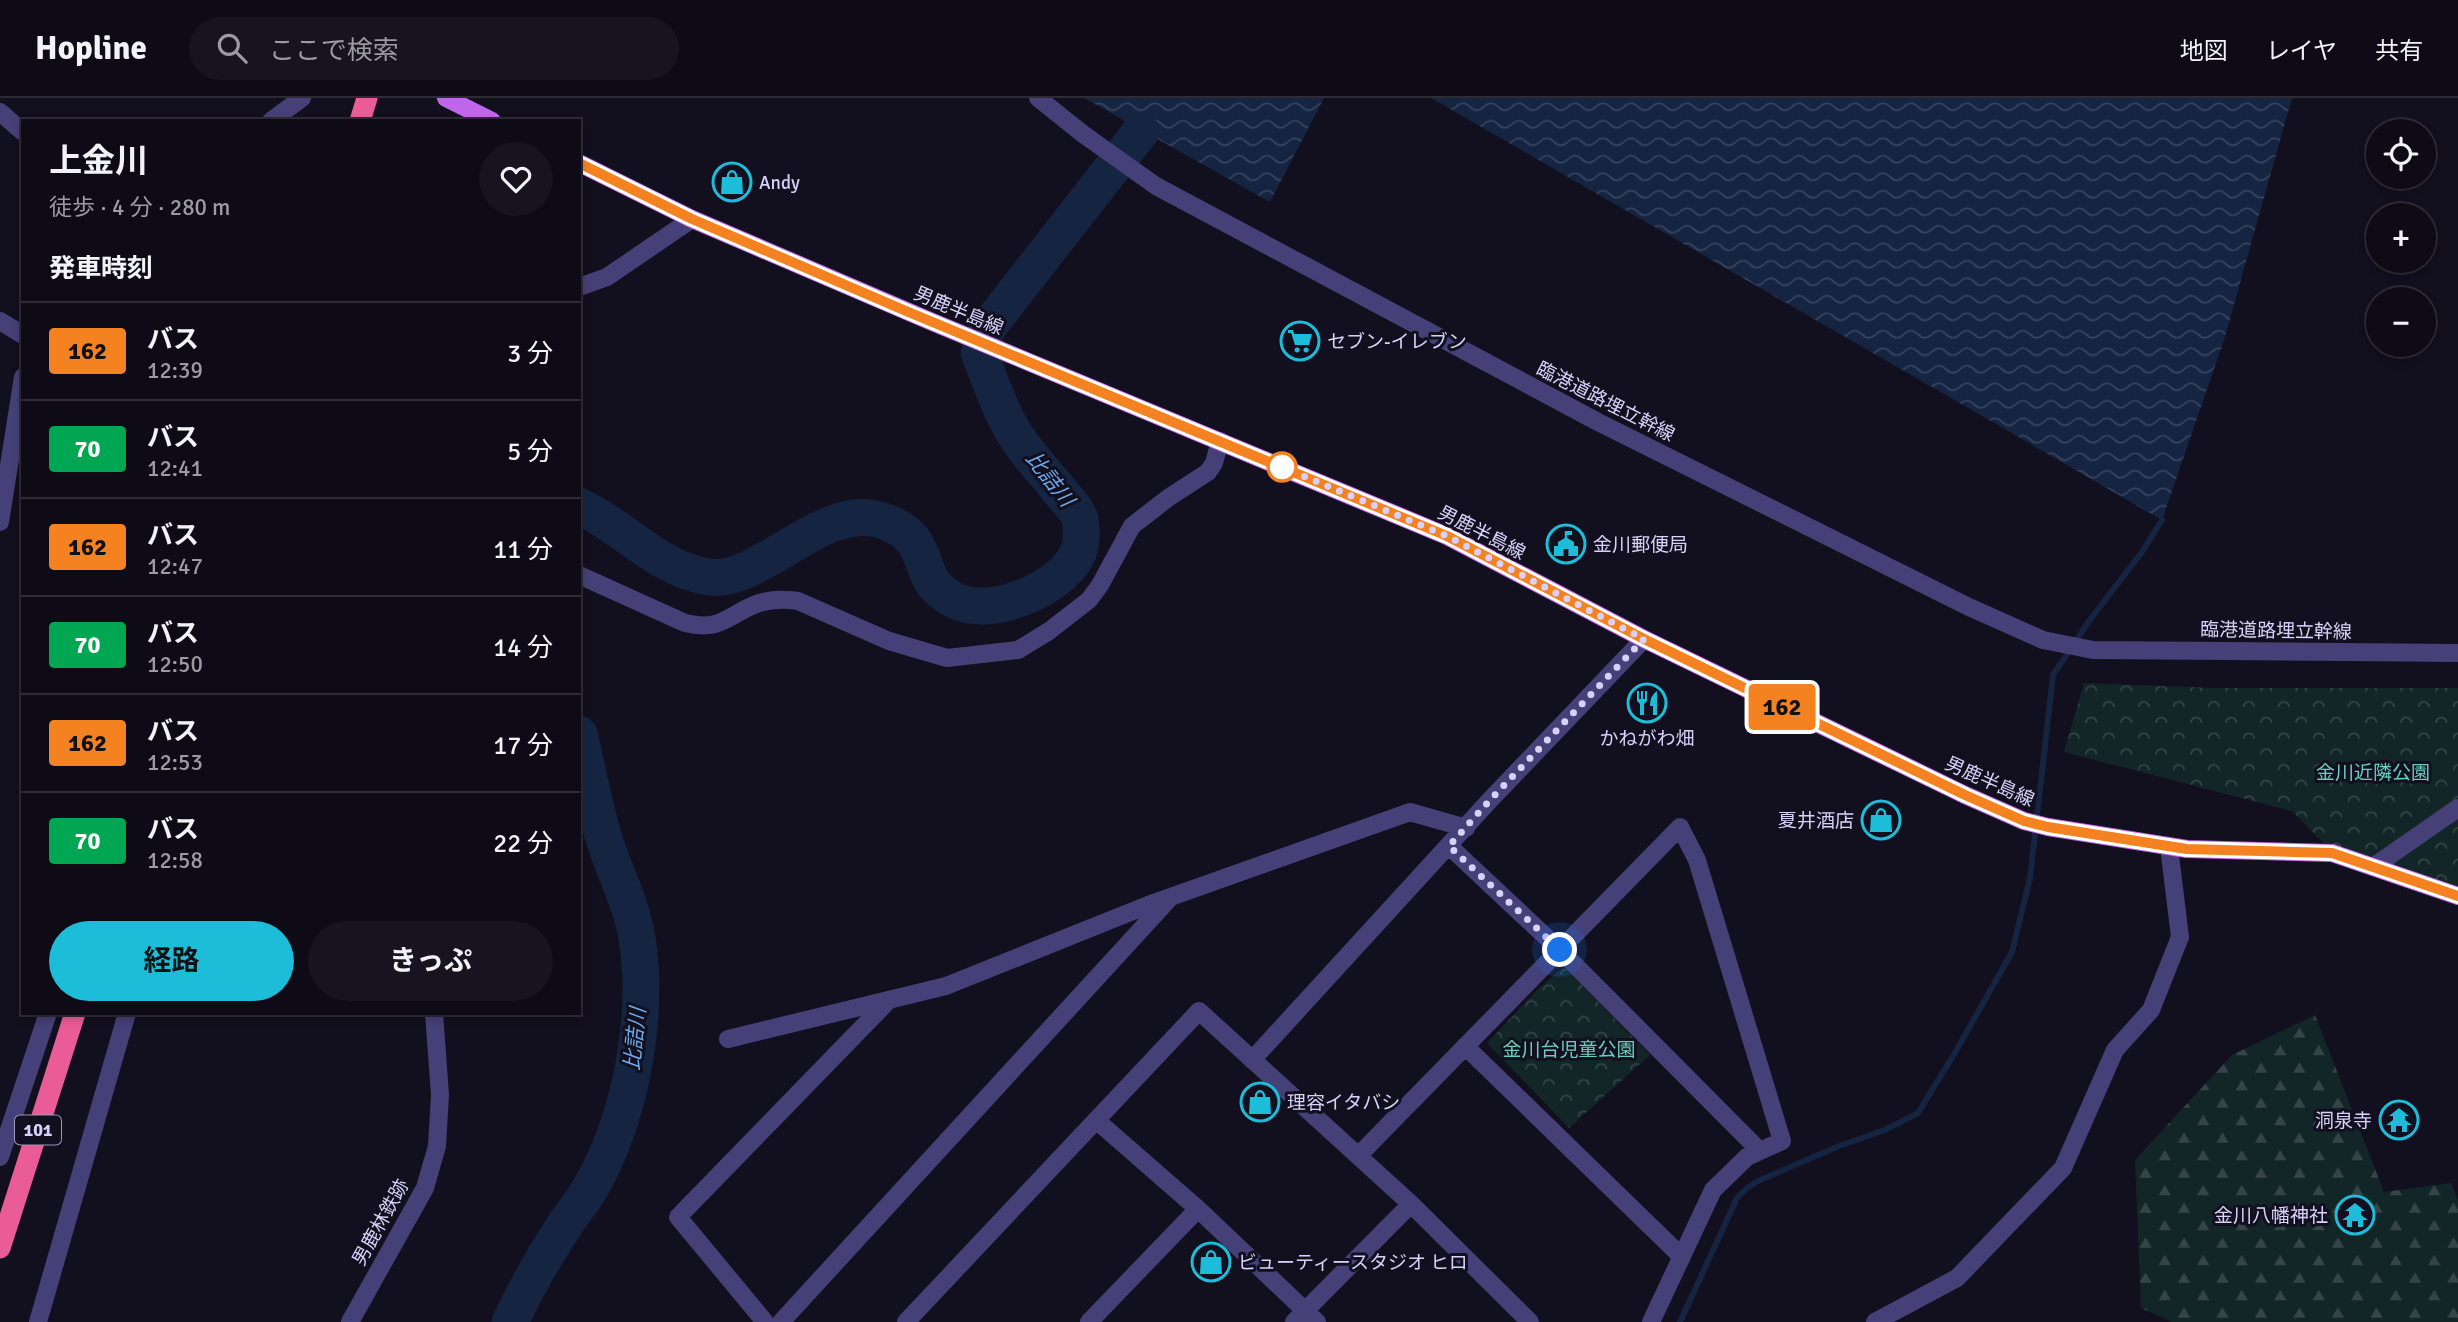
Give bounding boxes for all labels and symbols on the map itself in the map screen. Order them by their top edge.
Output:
shop icon: Andy [711,161,753,203]
place label: Andy [759,171,800,195]
street label: 男鹿半島線 [910,281,1007,341]
supermarket icon: セブン-イレブン [1279,320,1321,362]
place label: セブン-イレブン [1327,330,1467,354]
street label: 臨港道路埋立幹線 [1532,357,1679,447]
water label: 比詰川 [1020,446,1081,513]
unlabelled marker [1267,452,1297,482]
street label: 男鹿半島線 [1434,501,1529,565]
public building icon: 金川郵便局 [1545,523,1587,565]
place label: 金川郵便局 [1593,533,1688,557]
street label: 臨港道路埋立幹線 [2200,618,2352,644]
restaurant icon: かねがわ畑 [1626,682,1668,724]
line badge: 162 [1742,684,1822,730]
place label: かねがわ畑 [1599,727,1695,751]
street label: 男鹿半島線 [1941,752,2038,812]
park label: 金川近隣公園 [2316,761,2430,785]
shop icon: 夏井酒店 [1860,799,1902,841]
place label: 夏井酒店 [1778,809,1854,833]
your location [1542,932,1577,967]
water label: 比詰川 [619,1004,651,1072]
park label: 金川台児童公園 [1502,1038,1636,1062]
shop icon: 理容イタバシ [1239,1081,1281,1123]
place label: 理容イタバシ [1287,1091,1400,1115]
temple icon: 洞泉寺 [2378,1099,2420,1141]
place label: 洞泉寺 [2315,1109,2372,1133]
road number: 101 [15,1115,61,1144]
street label: 男鹿林鉄跡 [347,1175,414,1270]
temple icon: 金川八幡神社 [2334,1194,2376,1236]
place label: 金川八幡神社 [2214,1204,2328,1228]
shop icon: ビューティースタジオ ヒロ [1190,1241,1232,1283]
place label: ビューティースタジオ ヒロ [1238,1251,1468,1275]

